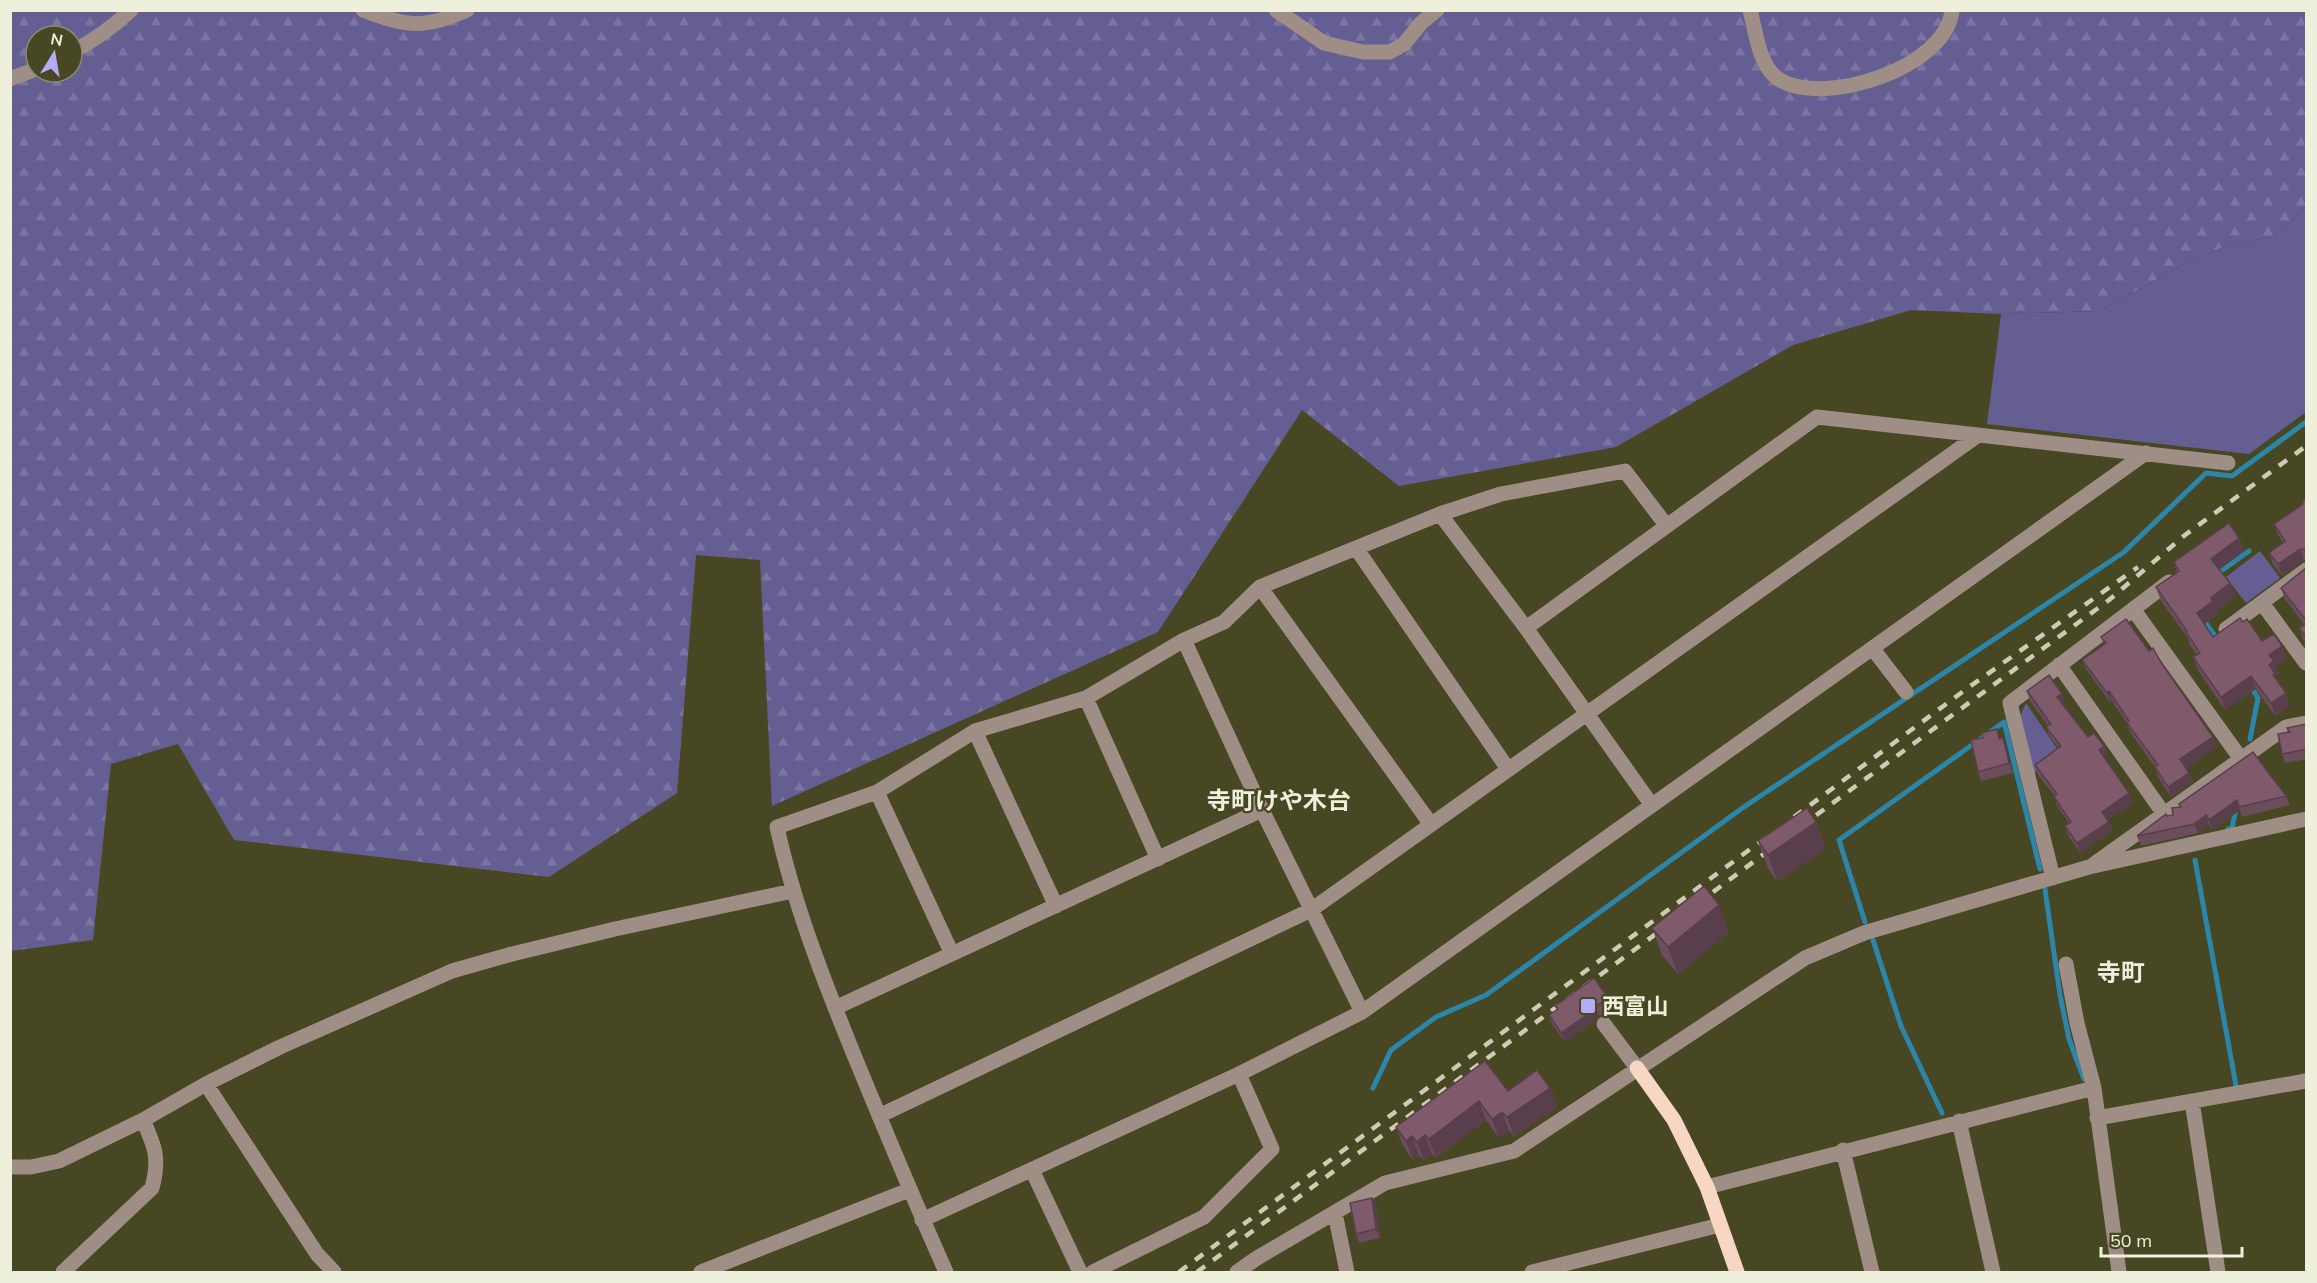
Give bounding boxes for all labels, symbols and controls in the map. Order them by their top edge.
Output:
north arrow [24,24,84,84]
text: N [49,28,65,50]
district label: 寺町けや木台 [1207,785,1351,815]
district label: 寺町 [2097,957,2145,987]
place label: 西富山 [1602,992,1668,1020]
marker: 西富山 [1579,997,1597,1015]
scale bar [2101,1220,2242,1258]
text: 50 m [2110,1229,2152,1252]

